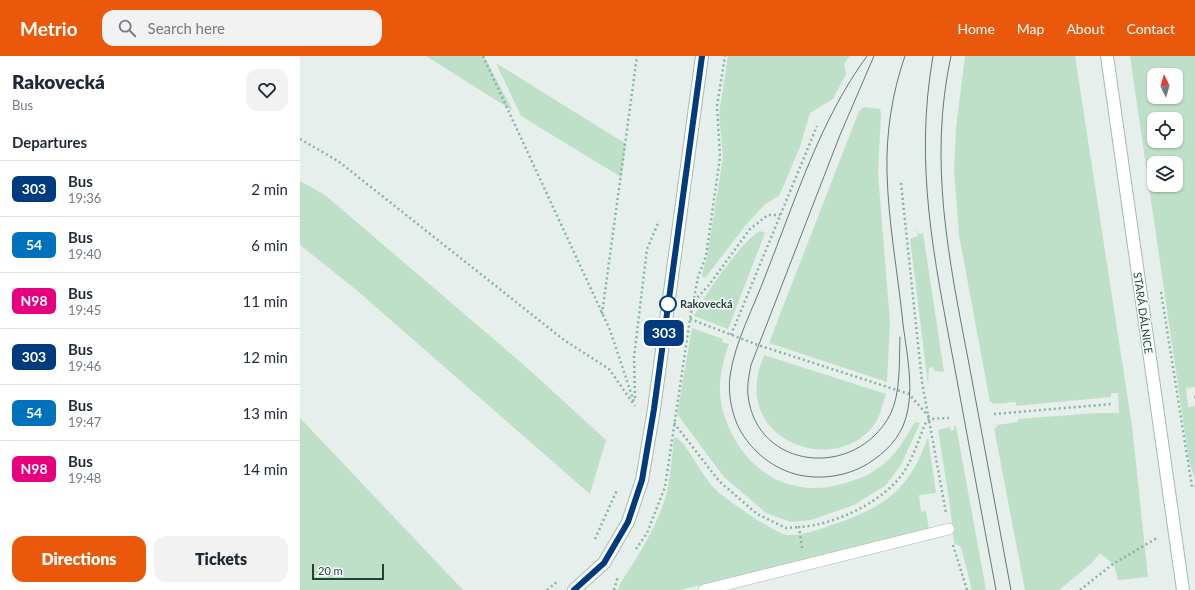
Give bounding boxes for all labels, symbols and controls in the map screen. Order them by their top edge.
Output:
search box [102,10,382,46]
text: Metrio [20,17,78,40]
icon: search [116,17,138,39]
text: Search here [148,19,225,37]
text: Home [957,20,995,37]
text: Map [1017,20,1044,37]
text: About [1066,20,1104,37]
text: Contact [1126,20,1175,37]
north arrow [1147,68,1183,104]
map controls [1147,68,1183,192]
button: heart [246,69,288,111]
text: Rakovecká [12,70,105,93]
text: Bus [12,97,33,113]
button: locate [1147,112,1183,148]
text: Departures [12,133,87,151]
button: layers [1147,156,1183,192]
text: Bus [68,172,93,190]
text: 303 [22,180,46,197]
text: 2 min [251,180,288,198]
text: 19:36 [68,190,101,206]
text: Bus [68,228,93,246]
text: 54 [26,236,42,253]
text: 6 min [251,236,288,254]
text: 19:40 [68,246,101,262]
street label: STARÁ DÁLNICE [1131,271,1156,355]
text: Bus [68,284,93,302]
text: N98 [20,292,48,309]
text: 11 min [242,292,288,310]
marker: Rakovecká [659,295,677,313]
place label: Rakovecká [680,297,733,310]
text: 19:45 [68,302,101,318]
line badge: 303 [641,320,687,346]
text: 303 [652,324,676,341]
text: Bus [68,340,93,358]
text: 303 [22,348,46,365]
text: 12 min [242,348,288,366]
text: 19:46 [68,358,101,374]
text: Bus [68,396,93,414]
text: 54 [26,404,42,421]
text: 13 min [242,404,288,422]
text: 19:47 [68,414,101,430]
text: Bus [68,452,93,470]
text: N98 [20,460,48,477]
text: 14 min [242,460,288,478]
text: 19:48 [68,470,101,486]
button: Directions [12,536,146,582]
button: Tickets [154,536,288,582]
scale bar [312,562,384,581]
text: 20 m [318,564,343,577]

